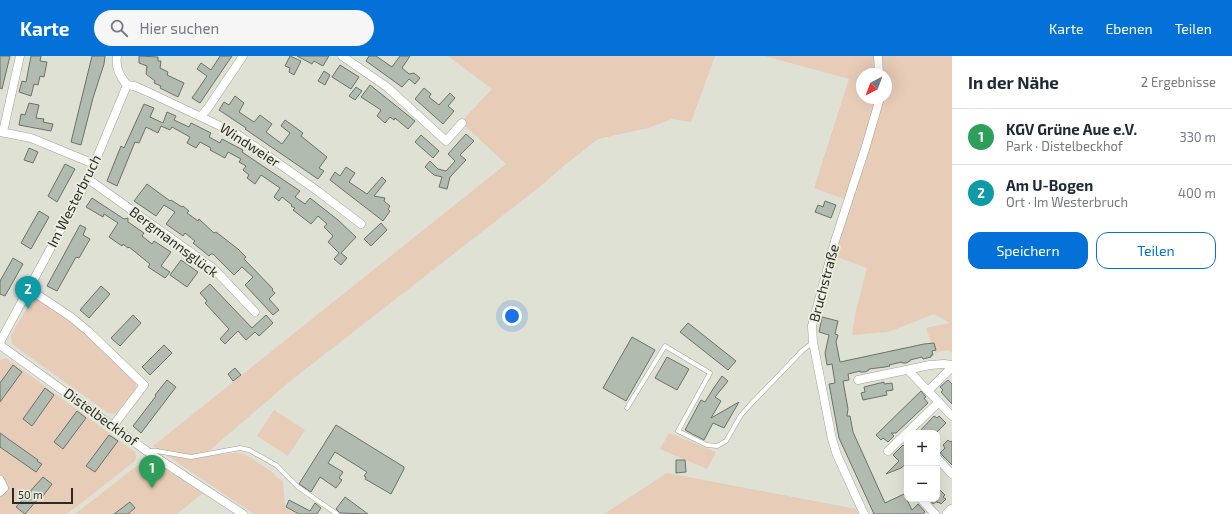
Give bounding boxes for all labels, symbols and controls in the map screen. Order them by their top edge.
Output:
search box [94,10,374,46]
text: Karte [20,17,70,40]
icon: search [108,17,130,39]
text: Hier suchen [140,19,219,37]
text: Karte [1049,20,1084,37]
text: Ebenen [1106,20,1153,37]
text: Teilen [1175,20,1212,37]
north arrow [856,68,892,104]
text: In der Nähe [968,72,1059,92]
text: 2 Ergebnisse [1141,74,1216,90]
street label: Windweier [217,119,284,171]
text: KGV Grüne Aue e.V. [1006,120,1137,138]
text: 1 [978,129,984,145]
text: 330 m [1179,129,1216,145]
text: Park · Distelbeckhof [1006,138,1123,154]
street label: Im Westerbruch [43,152,104,250]
text: Am U-Bogen [1006,176,1093,194]
text: 2 [977,185,985,201]
text: 400 m [1178,185,1216,201]
text: Ort · Im Westerbruch [1006,194,1128,210]
street label: Bergmannsglück [127,203,222,281]
button: Speichern [968,232,1088,269]
button: Teilen [1096,232,1216,269]
street label: Bruchstraße [805,242,842,324]
pin: 2 [15,276,41,309]
your location [502,306,522,326]
street label: Distelbeckhof [61,384,142,450]
map controls [904,430,940,502]
button: + [904,430,940,466]
pin: 1 [139,455,165,488]
button: − [904,466,940,502]
scale bar [12,486,73,505]
text: 50 m [18,488,43,501]

